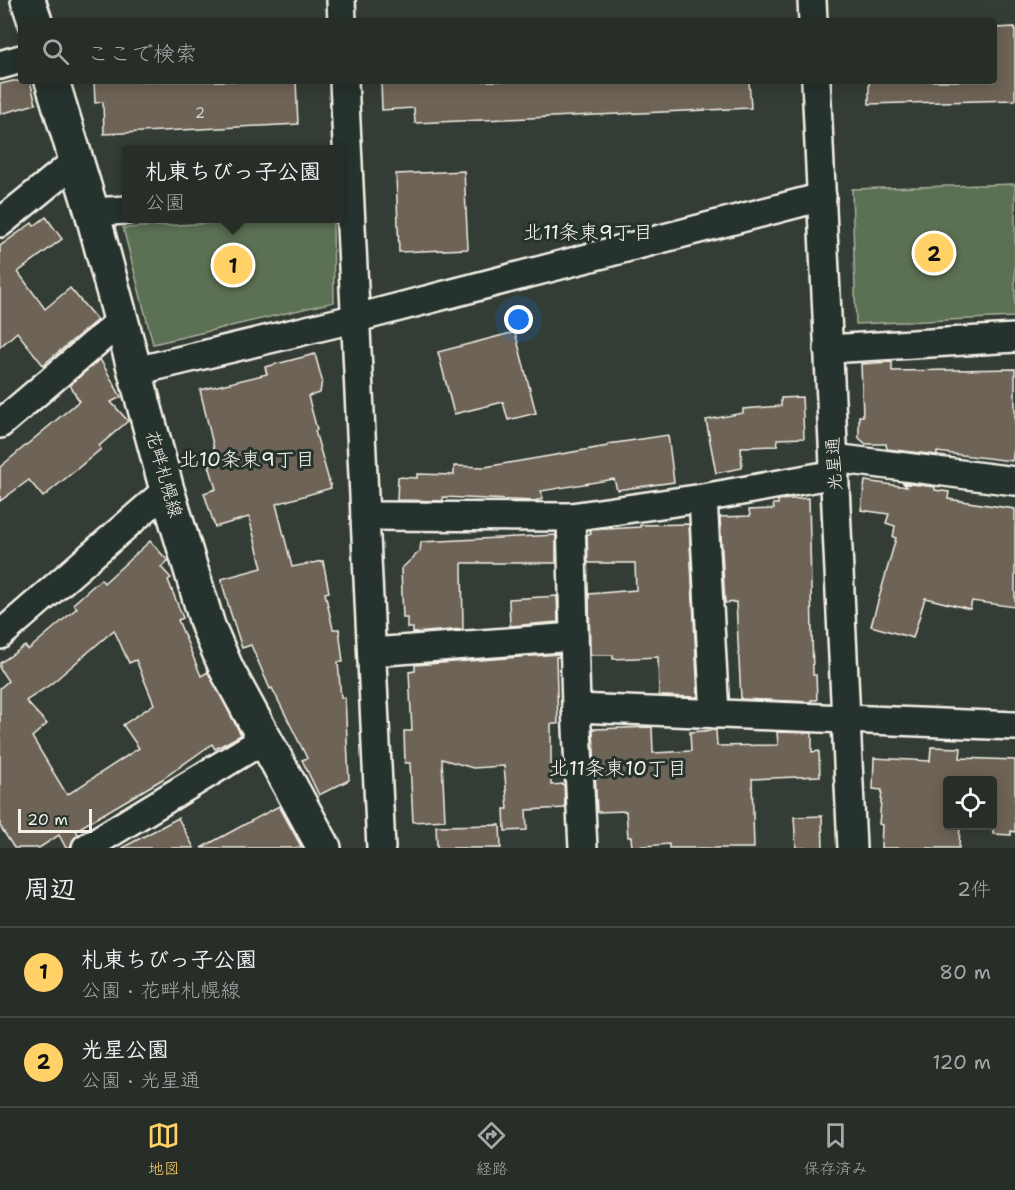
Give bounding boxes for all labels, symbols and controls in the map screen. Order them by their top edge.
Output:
search box [18,18,997,84]
icon: search [39,35,72,68]
text: ここで検索 [87,39,197,68]
house number: 2 [195,103,205,123]
popup [122,145,344,223]
text: 札東ちびっ子公園 [145,157,321,186]
text: 公園 [145,189,185,215]
district label: 北11条東9丁目 [523,219,653,245]
pin: 2 [914,230,954,276]
pin: 1 [214,242,252,288]
your location [504,305,533,334]
street label: 花畔札幌線 [140,427,188,521]
street label: 光星通 [821,436,847,492]
district label: 北10条東9丁目 [179,446,315,472]
district label: 北11条東10丁目 [549,755,687,781]
map controls [943,776,997,830]
button: locate [943,776,997,830]
scale bar [18,806,92,834]
text: 20 m [27,809,68,830]
text: 周辺 [24,871,76,906]
text: 2件 [957,876,991,902]
text: 札東ちびっ子公園 [81,945,257,974]
text: 1 [39,959,48,985]
text: 80 m [939,959,991,985]
text: 公園 · 花畔札幌線 [81,977,240,1003]
text: 光星公園 [81,1035,169,1064]
text: 2 [37,1049,51,1075]
text: 120 m [932,1049,991,1075]
text: 公園 · 光星通 [81,1067,200,1093]
tab: 地図 [147,1119,180,1179]
tab: 経路 [475,1119,508,1179]
tab: 保存済み [803,1119,867,1179]

